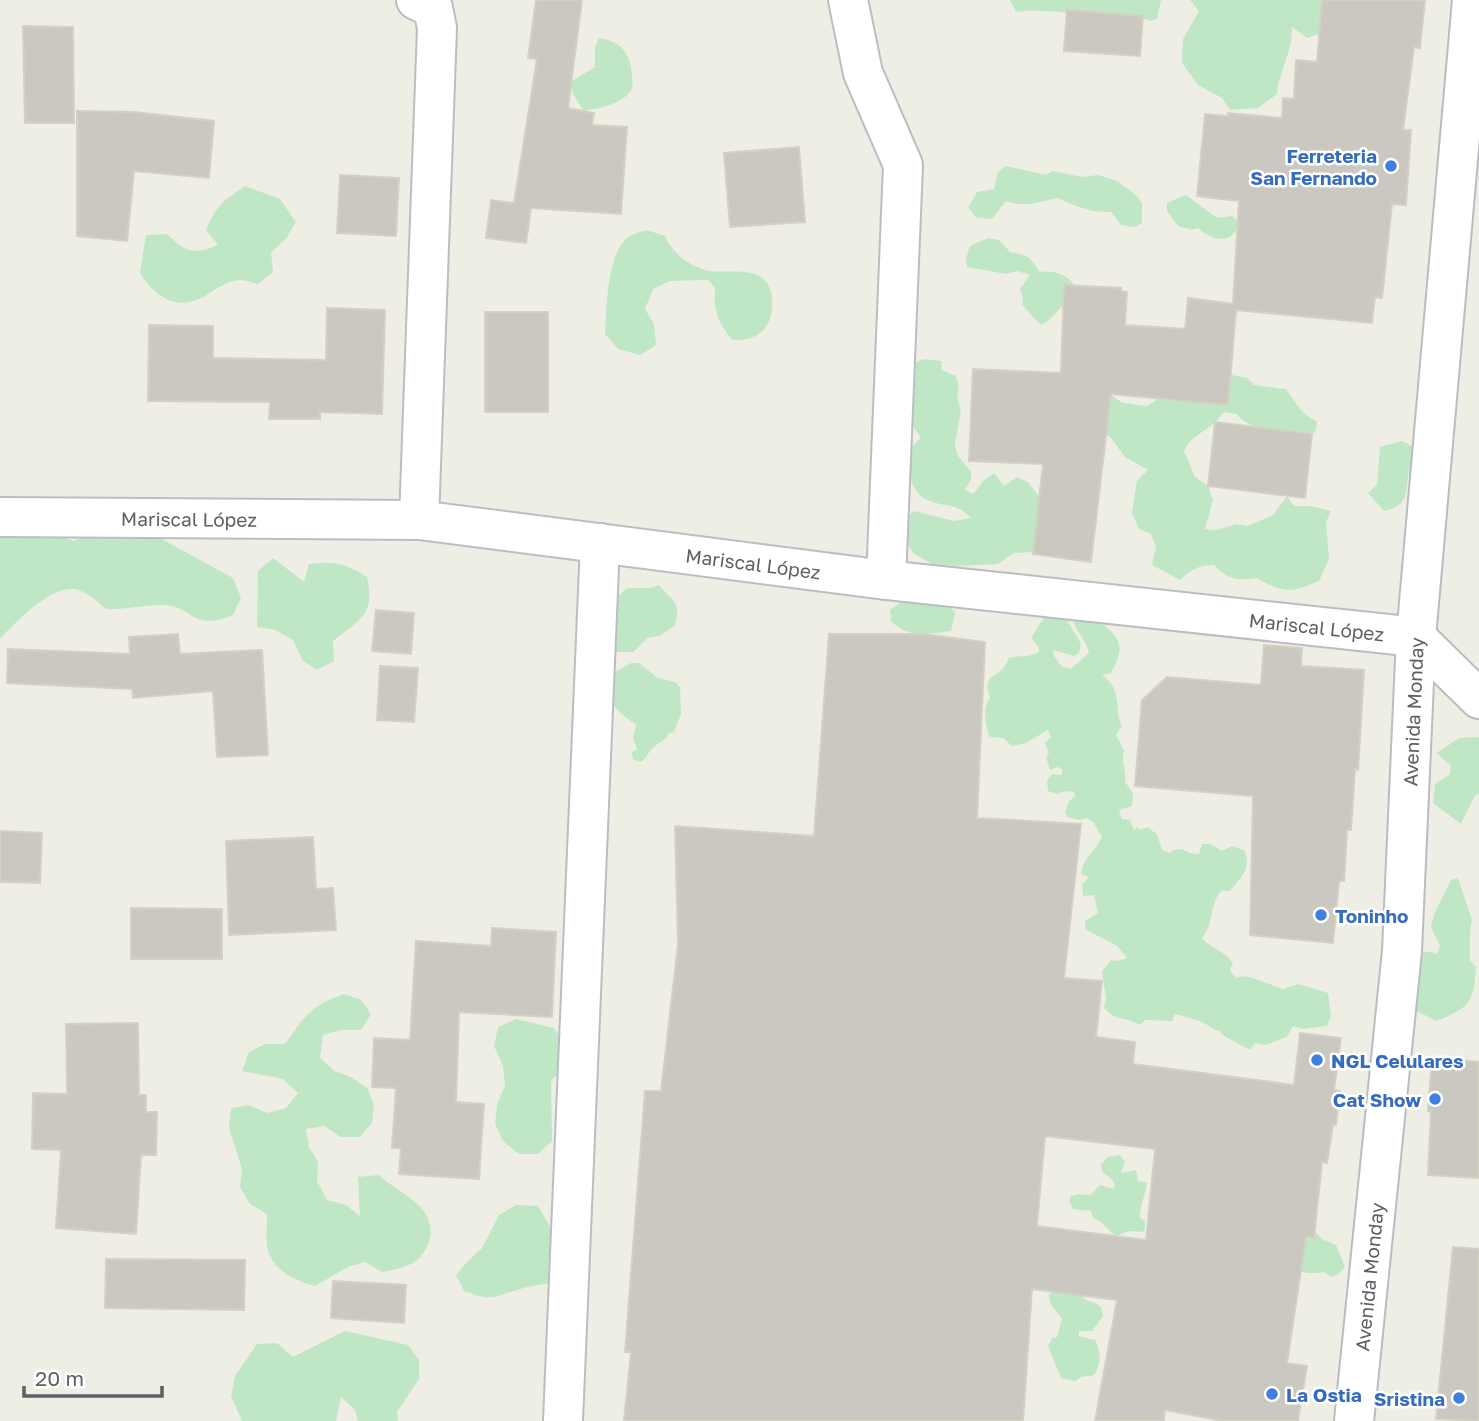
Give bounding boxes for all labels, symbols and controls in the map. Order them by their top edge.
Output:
place label: Ferreteria San Fernando [1250,144,1377,189]
marker: Ferreteria San Fernando [1383,158,1399,174]
street label: Mariscal López [121,506,257,530]
street label: Mariscal López [684,543,822,583]
street label: Mariscal López [1248,608,1386,645]
street label: Avenida Monday [1398,636,1427,787]
place label: Toninho [1335,904,1408,927]
marker: Toninho [1313,907,1329,923]
place label: NGL Celulares [1331,1049,1464,1072]
marker: NGL Celulares [1309,1052,1325,1068]
place label: Cat Show [1333,1088,1421,1111]
marker: Cat Show [1427,1091,1443,1107]
street label: Avenida Monday [1350,1201,1388,1352]
scale bar [24,1354,163,1398]
text: 20 m [35,1365,84,1391]
place label: La Ostia [1286,1383,1362,1406]
marker: La Ostia [1264,1386,1280,1402]
place label: Sristina [1374,1387,1445,1410]
marker: Sristina [1451,1390,1467,1406]

